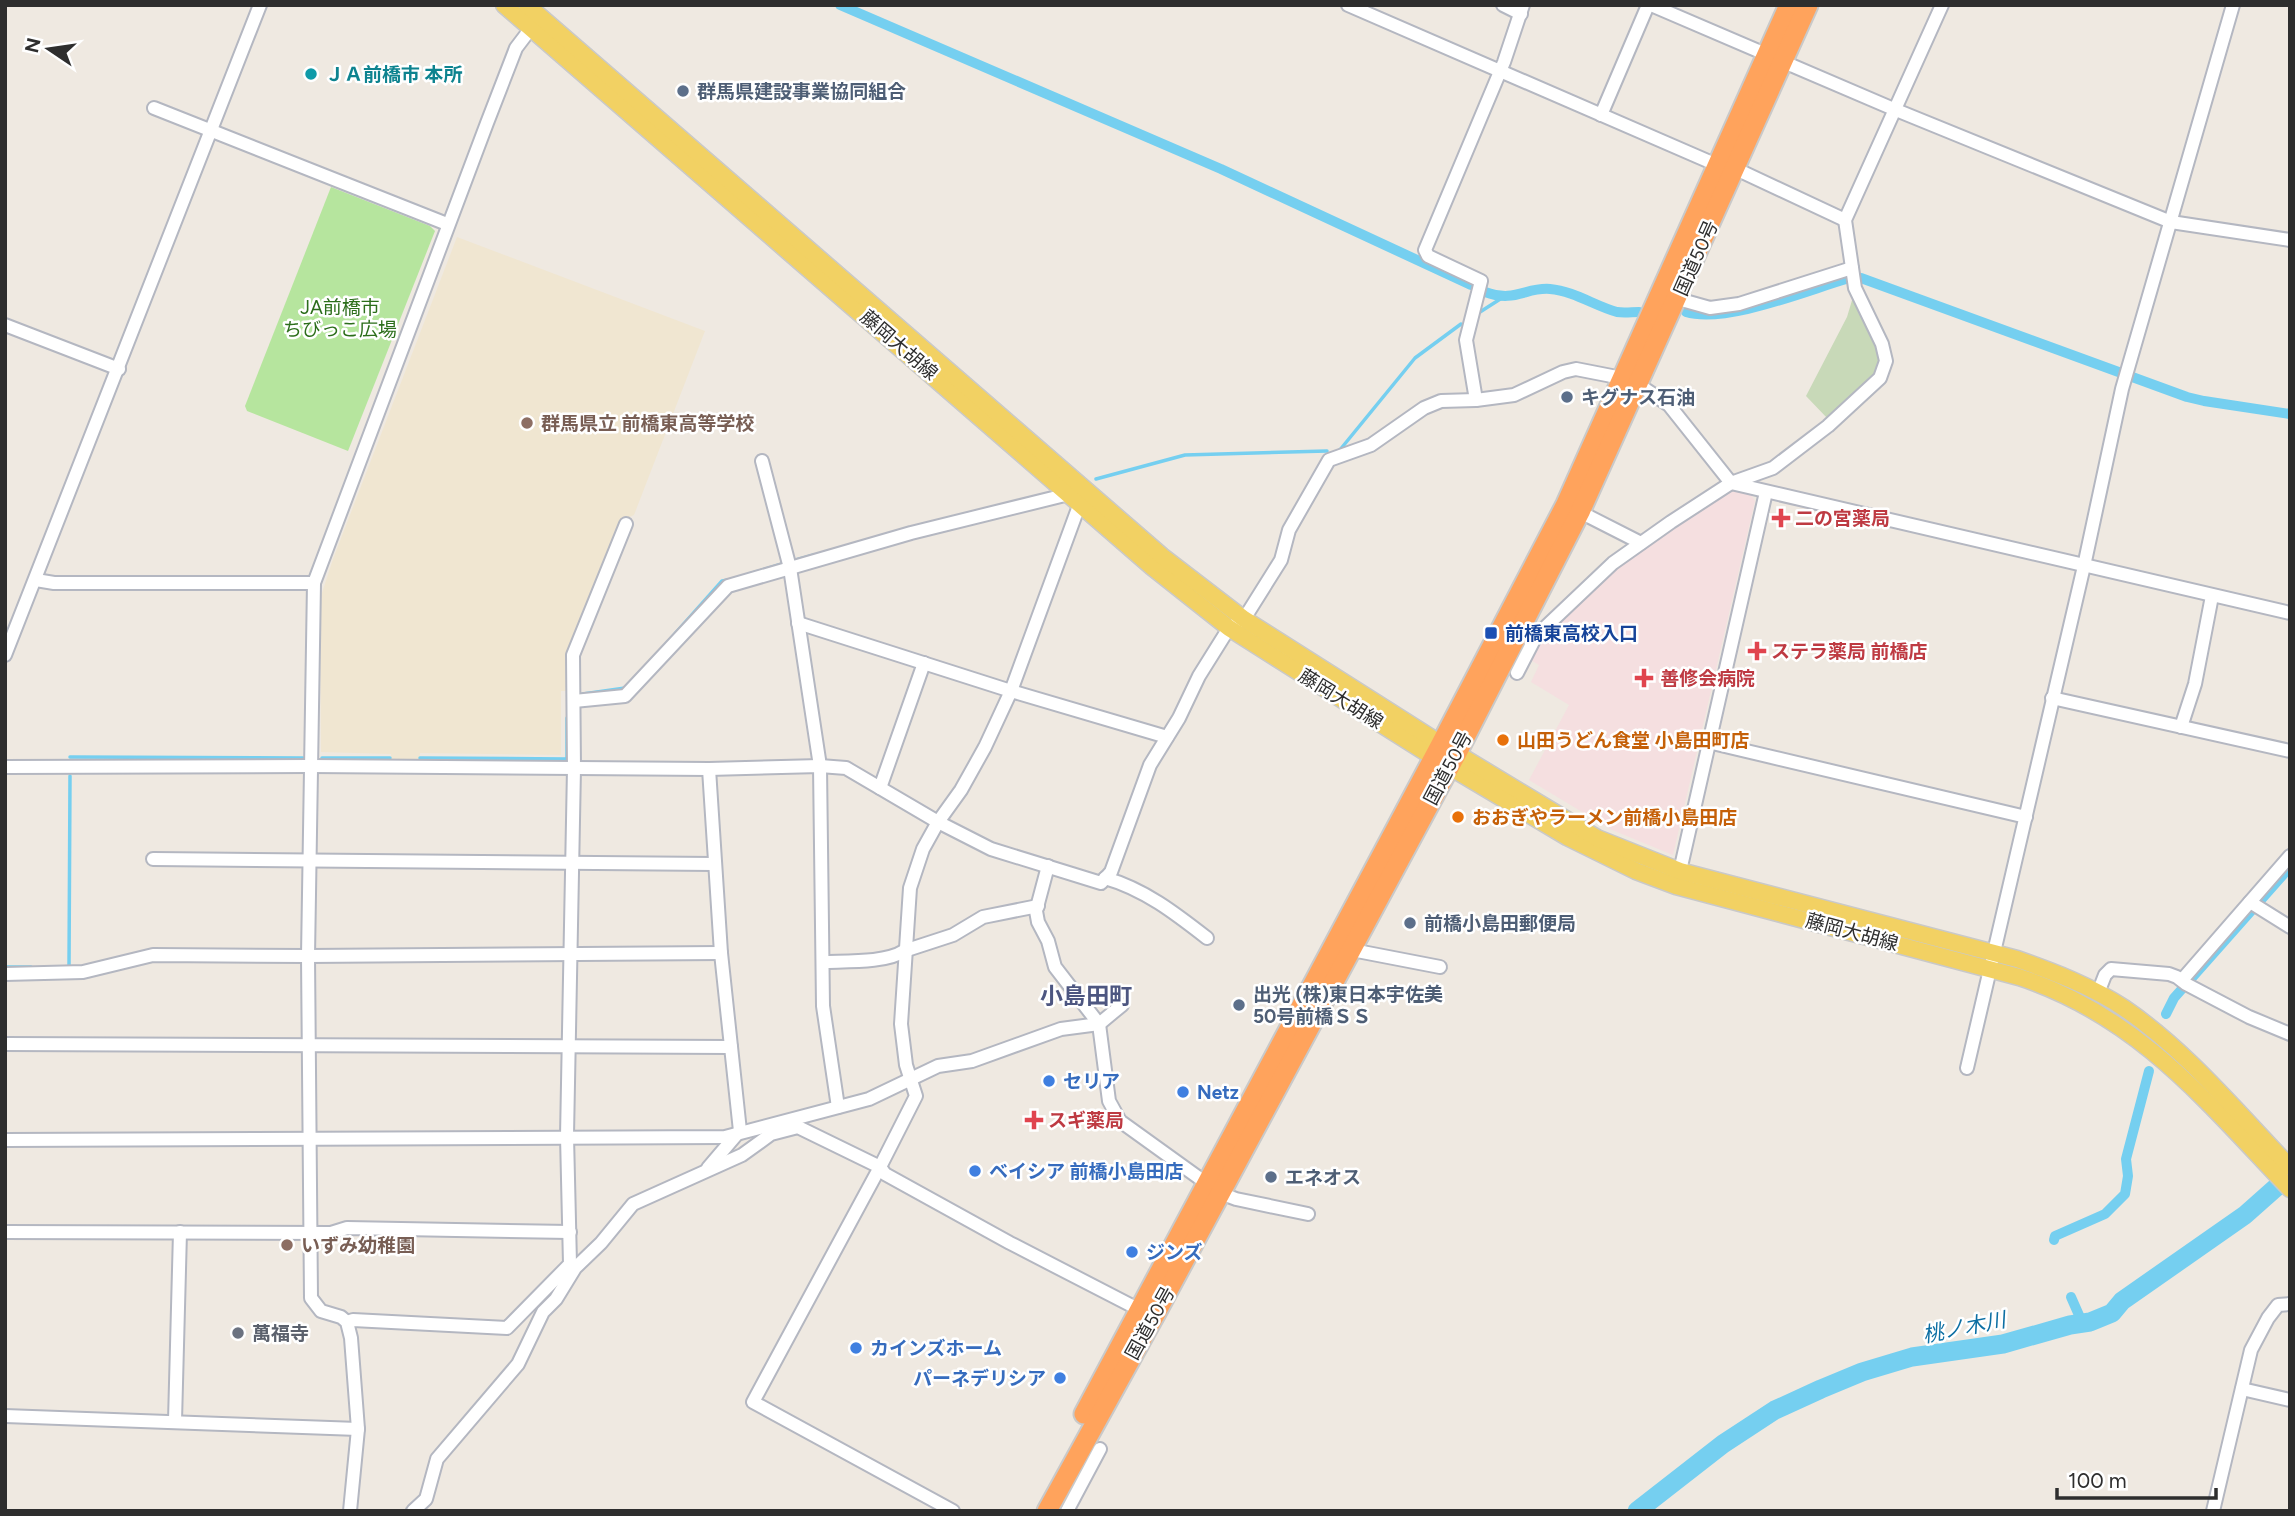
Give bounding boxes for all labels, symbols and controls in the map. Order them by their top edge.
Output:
north arrow [14,14,84,84]
text: N [20,36,46,55]
place label: ＪＡ前橋市 本所 [325,63,463,86]
marker: ＪＡ前橋市 本所 [303,66,319,82]
place label: 群馬県建設事業協同組合 [697,80,906,103]
marker: 群馬県建設事業協同組合 [675,83,691,99]
street label: 国道50号 [1669,217,1723,299]
park label: JA前橋市 ちびっこ広場 [283,296,397,341]
street label: 藤岡大胡線 [856,305,942,385]
place label: キグナス石油 [1581,386,1695,409]
marker: キグナス石油 [1559,389,1575,405]
place label: 群馬県立 前橋東高等学校 [541,412,755,435]
marker: 群馬県立 前橋東高等学校 [519,415,535,431]
place label: 二の宮薬局 [1795,507,1890,530]
marker: 二の宮薬局 [1773,510,1789,526]
place label: 前橋東高校入口 [1505,622,1638,645]
marker: 前橋東高校入口 [1483,625,1499,641]
place label: ステラ薬局 前橋店 [1771,640,1928,663]
marker: ステラ薬局 前橋店 [1749,643,1765,659]
street label: 藤岡大胡線 [1295,664,1387,734]
place label: 善修会病院 [1660,667,1755,690]
marker: 善修会病院 [1634,668,1654,688]
street label: 国道50号 [1419,727,1477,809]
place label: 山田うどん食堂 小島田町店 [1517,729,1750,752]
marker: 山田うどん食堂 小島田町店 [1495,732,1511,748]
place label: おおぎやラーメン前橋小島田店 [1472,806,1737,829]
marker: おおぎやラーメン前橋小島田店 [1450,809,1466,825]
street label: 藤岡大胡線 [1803,909,1901,955]
place label: 前橋小島田郵便局 [1424,912,1576,935]
marker: 前橋小島田郵便局 [1402,915,1418,931]
district label: 小島田町 [1040,982,1132,1010]
place label: 出光 (株)東日本宇佐美 50号前橋ＳＳ [1253,983,1443,1028]
marker: 出光 (株)東日本宇佐美 50号前橋ＳＳ [1231,997,1247,1013]
place label: セリア [1063,1070,1120,1093]
marker: セリア [1041,1073,1057,1089]
place label: Netz [1197,1081,1239,1104]
marker: Netz [1175,1084,1191,1100]
place label: スギ薬局 [1048,1109,1124,1132]
marker: スギ薬局 [1026,1112,1042,1128]
place label: ベイシア 前橋小島田店 [989,1160,1184,1183]
marker: ベイシア 前橋小島田店 [967,1163,983,1179]
place label: エネオス [1285,1166,1361,1189]
marker: エネオス [1263,1169,1279,1185]
place label: いずみ幼稚園 [301,1234,415,1257]
marker: いずみ幼稚園 [279,1237,295,1253]
place label: ジンズ [1146,1241,1203,1264]
marker: ジンズ [1124,1244,1140,1260]
street label: 国道50号 [1121,1282,1179,1364]
water label: 桃ノ木川 [1920,1306,2010,1347]
place label: 萬福寺 [252,1322,309,1345]
marker: 萬福寺 [230,1325,246,1341]
place label: カインズホーム [870,1337,1002,1360]
marker: カインズホーム [848,1340,864,1356]
place label: パーネデリシア [913,1367,1046,1390]
marker: パーネデリシア [1052,1370,1068,1386]
scale bar [2057,1456,2216,1500]
text: 100 m [2068,1468,2127,1493]

